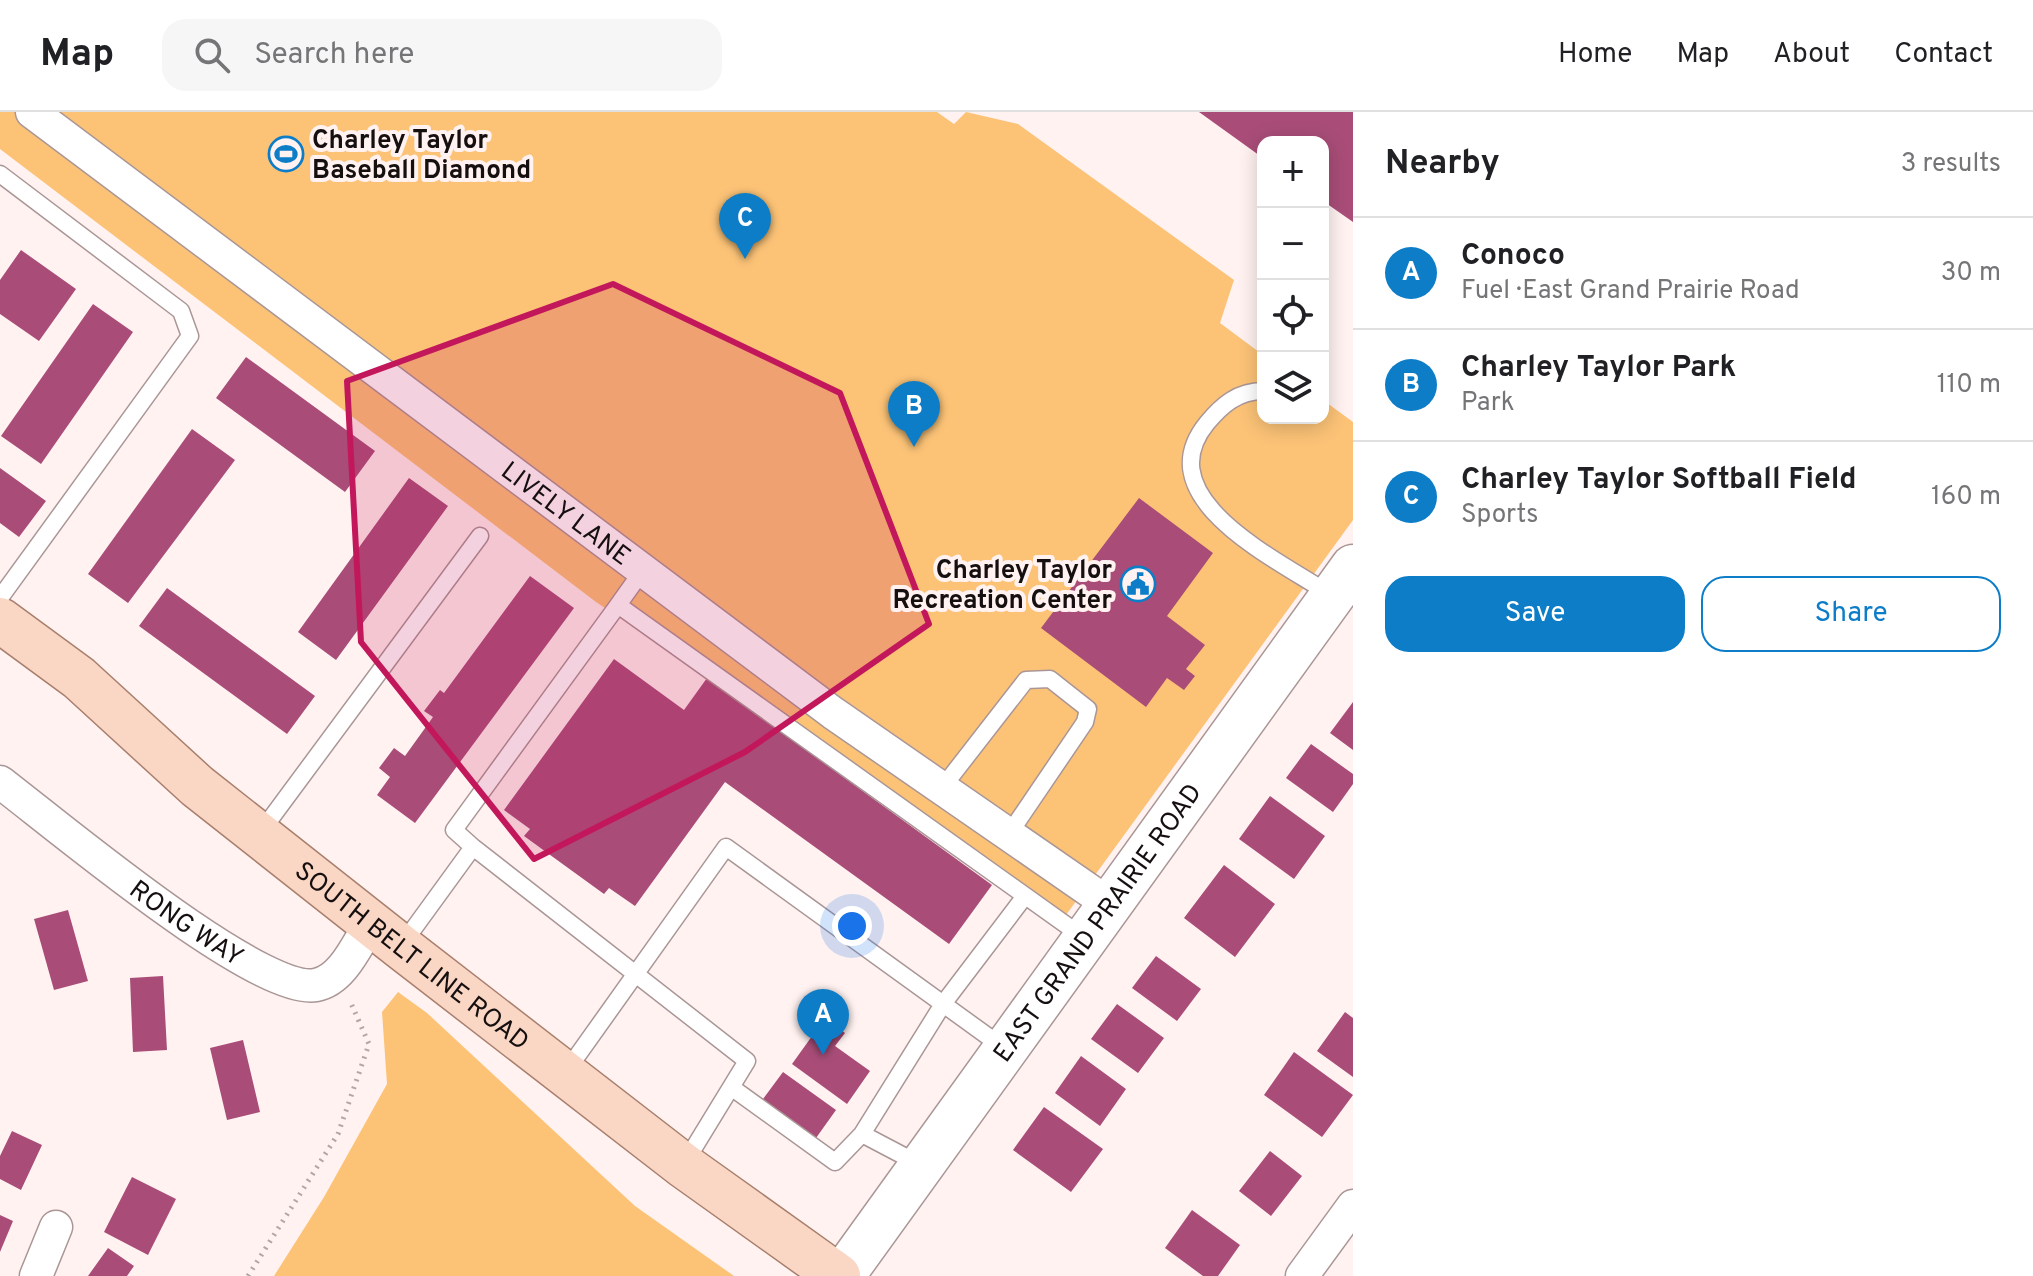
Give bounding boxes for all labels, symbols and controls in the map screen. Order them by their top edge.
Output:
search box [162,19,722,91]
text: Map [40,31,114,80]
icon: search [190,33,234,77]
text: Search here [254,37,414,74]
text: Home [1558,37,1632,73]
text: Map [1676,37,1729,73]
text: About [1773,37,1850,73]
text: Contact [1894,37,1993,73]
place label: Charley Taylor Baseball Diamond [312,125,531,188]
sports icon: Charley Taylor Baseball Diamond [267,135,305,173]
map controls [1257,136,1329,424]
button: + [1257,136,1329,208]
text: Nearby [1385,143,1500,186]
text: 3 results [1901,148,2001,181]
pin: C [719,193,771,259]
button: − [1257,208,1329,280]
text: Conoco [1461,238,1565,275]
text: A [1402,257,1420,290]
text: 30 m [1941,257,2001,290]
text: Fuel · East Grand Prairie Road [1461,275,1800,308]
button: locate [1257,280,1329,352]
text: Charley Taylor Park [1461,350,1736,387]
button: layers [1257,352,1329,424]
text: B [1402,369,1420,402]
text: 110 m [1937,369,2001,402]
pin: B [888,381,940,447]
text: Park [1461,387,1515,420]
street label: LIVELY LANE [493,456,636,574]
text: Charley Taylor Softball Field [1461,462,1857,499]
text: C [1403,481,1419,514]
text: 160 m [1931,481,2001,514]
text: Sports [1461,499,1538,532]
place label: Charley Taylor Recreation Center [892,555,1112,618]
public building icon: Charley Taylor Recreation Center [1119,565,1157,603]
button: Save [1385,576,1685,652]
button: Share [1701,576,2001,652]
street label: EAST GRAND PRAIRIE ROAD [987,778,1210,1070]
street label: SOUTH BELT LINE ROAD [287,855,535,1059]
street label: RONG WAY [122,874,249,975]
your location [832,906,872,946]
pin: A [797,989,849,1055]

